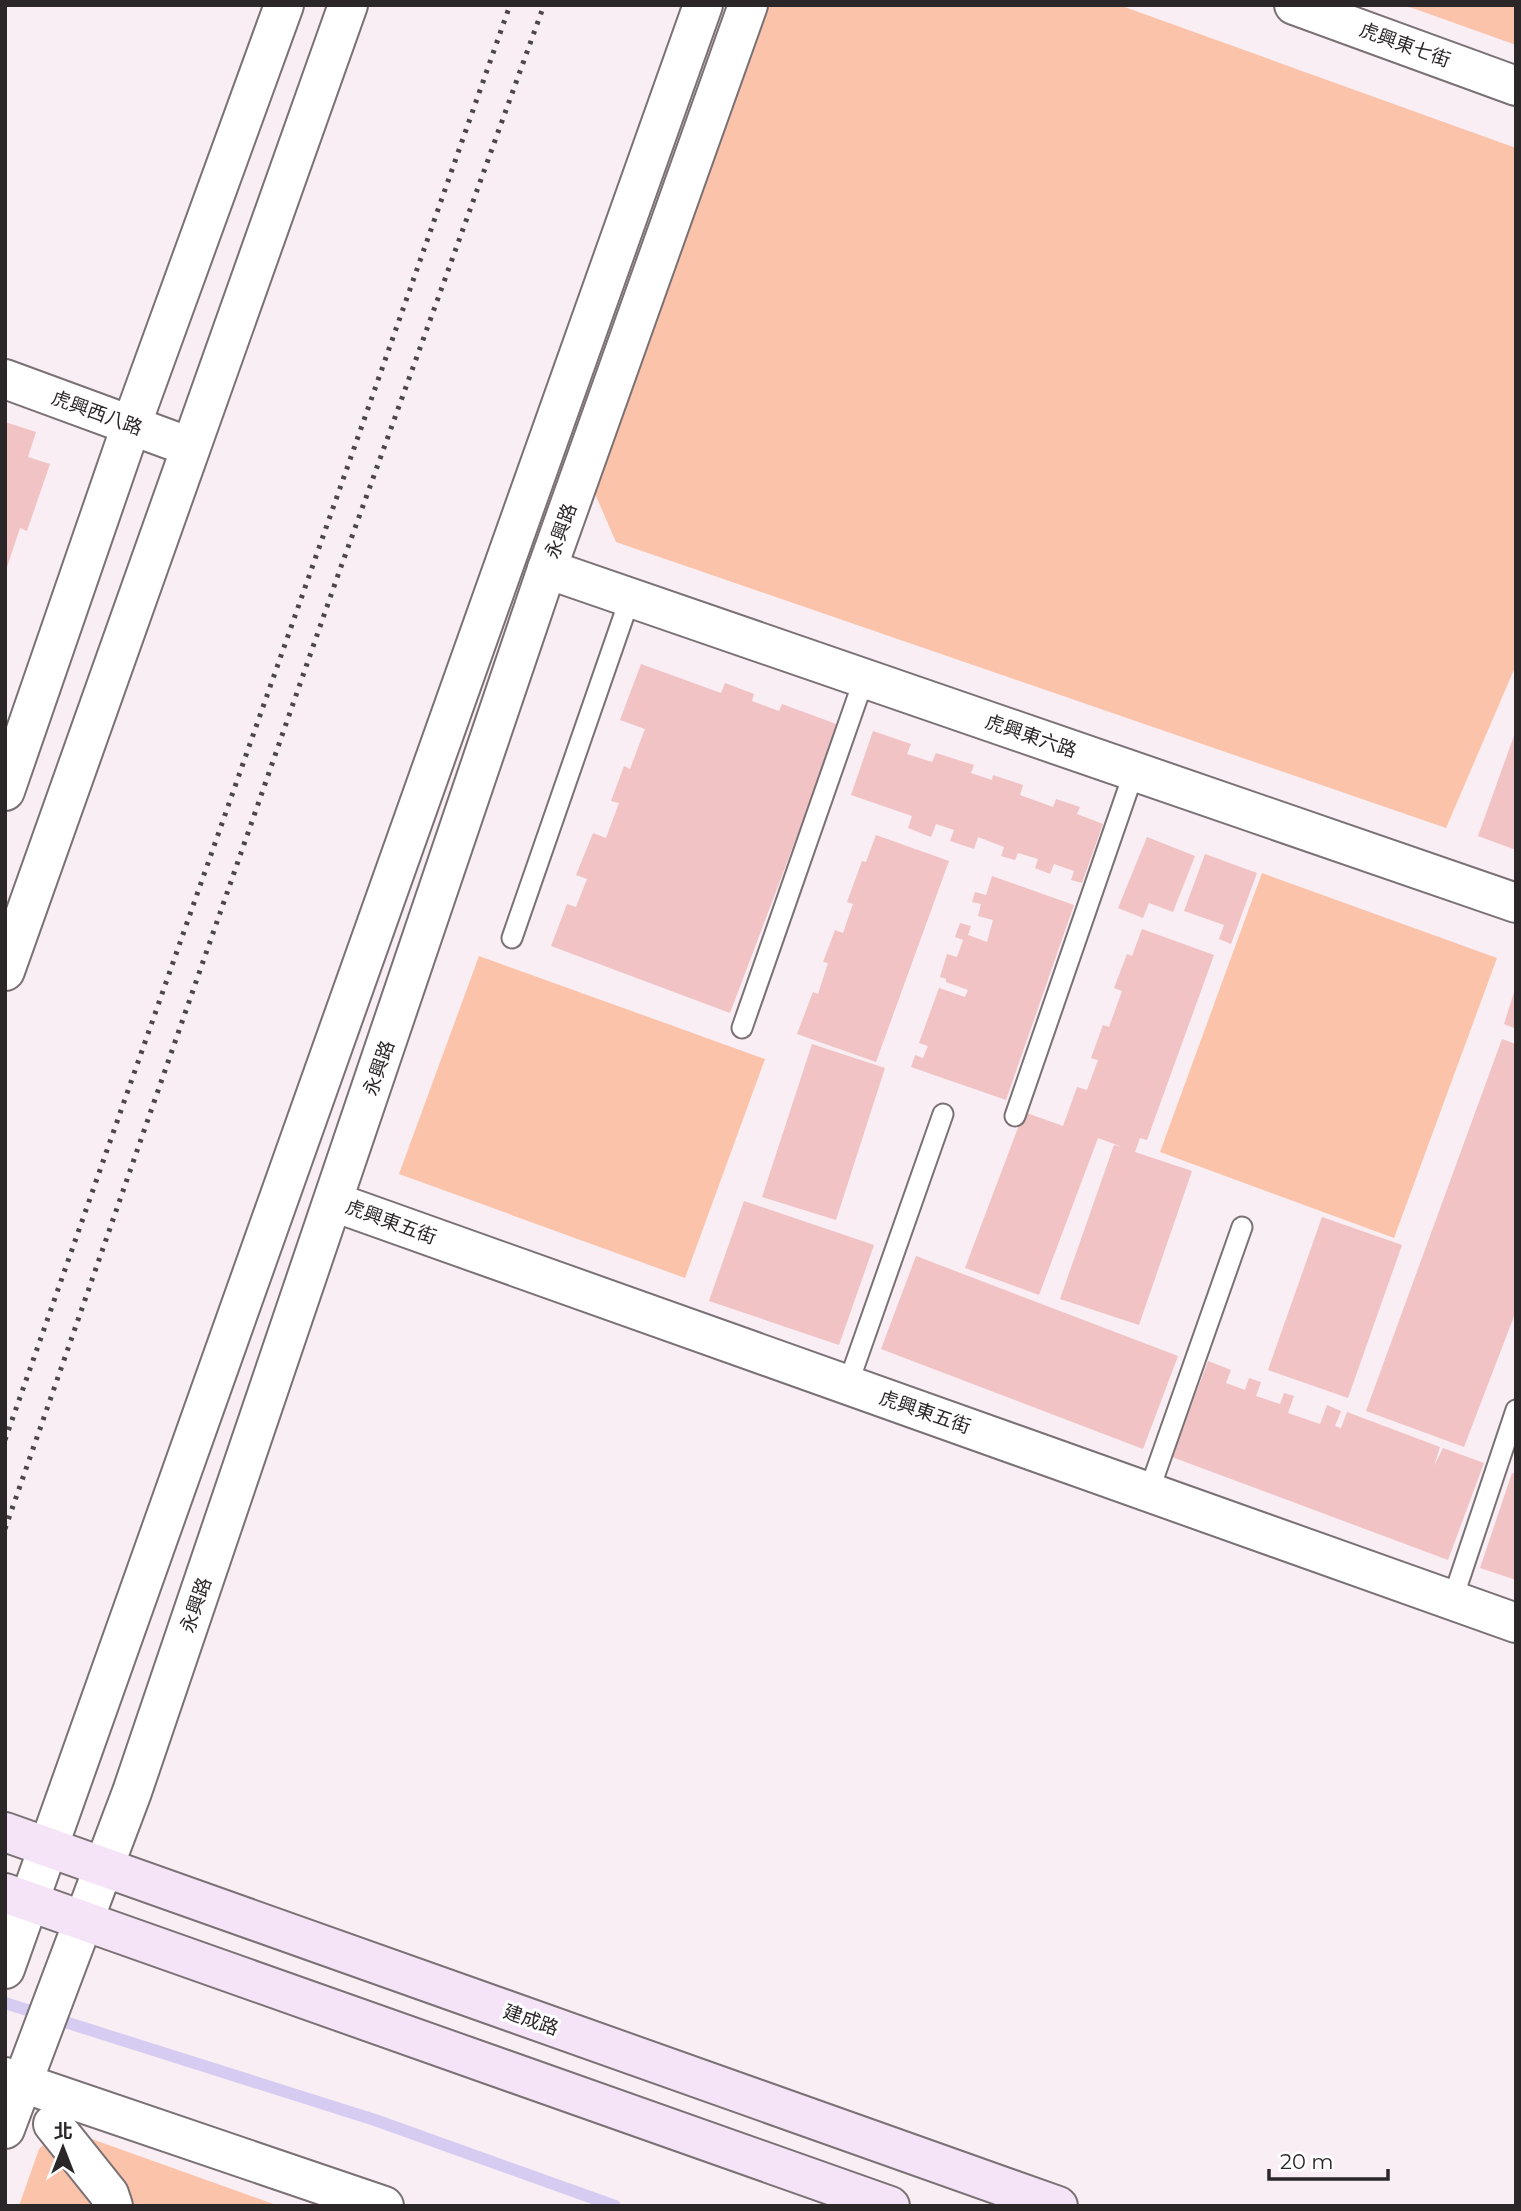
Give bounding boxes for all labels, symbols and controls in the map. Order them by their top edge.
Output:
street label: 虎興東七街 [1356,18,1454,72]
street label: 虎興西八路 [48,386,146,440]
street label: 永興路 [540,500,582,562]
street label: 虎興東六路 [982,710,1080,762]
street label: 永興路 [359,1037,399,1099]
street label: 虎興東五街 [342,1195,440,1249]
street label: 虎興東五街 [876,1386,974,1438]
street label: 永興路 [176,1574,216,1636]
street label: 建成路 [500,2000,562,2040]
north arrow [28,2113,98,2183]
text: 北 [53,2120,73,2143]
scale bar [1269,2138,1388,2182]
text: 20 m [1280,2149,1334,2174]

